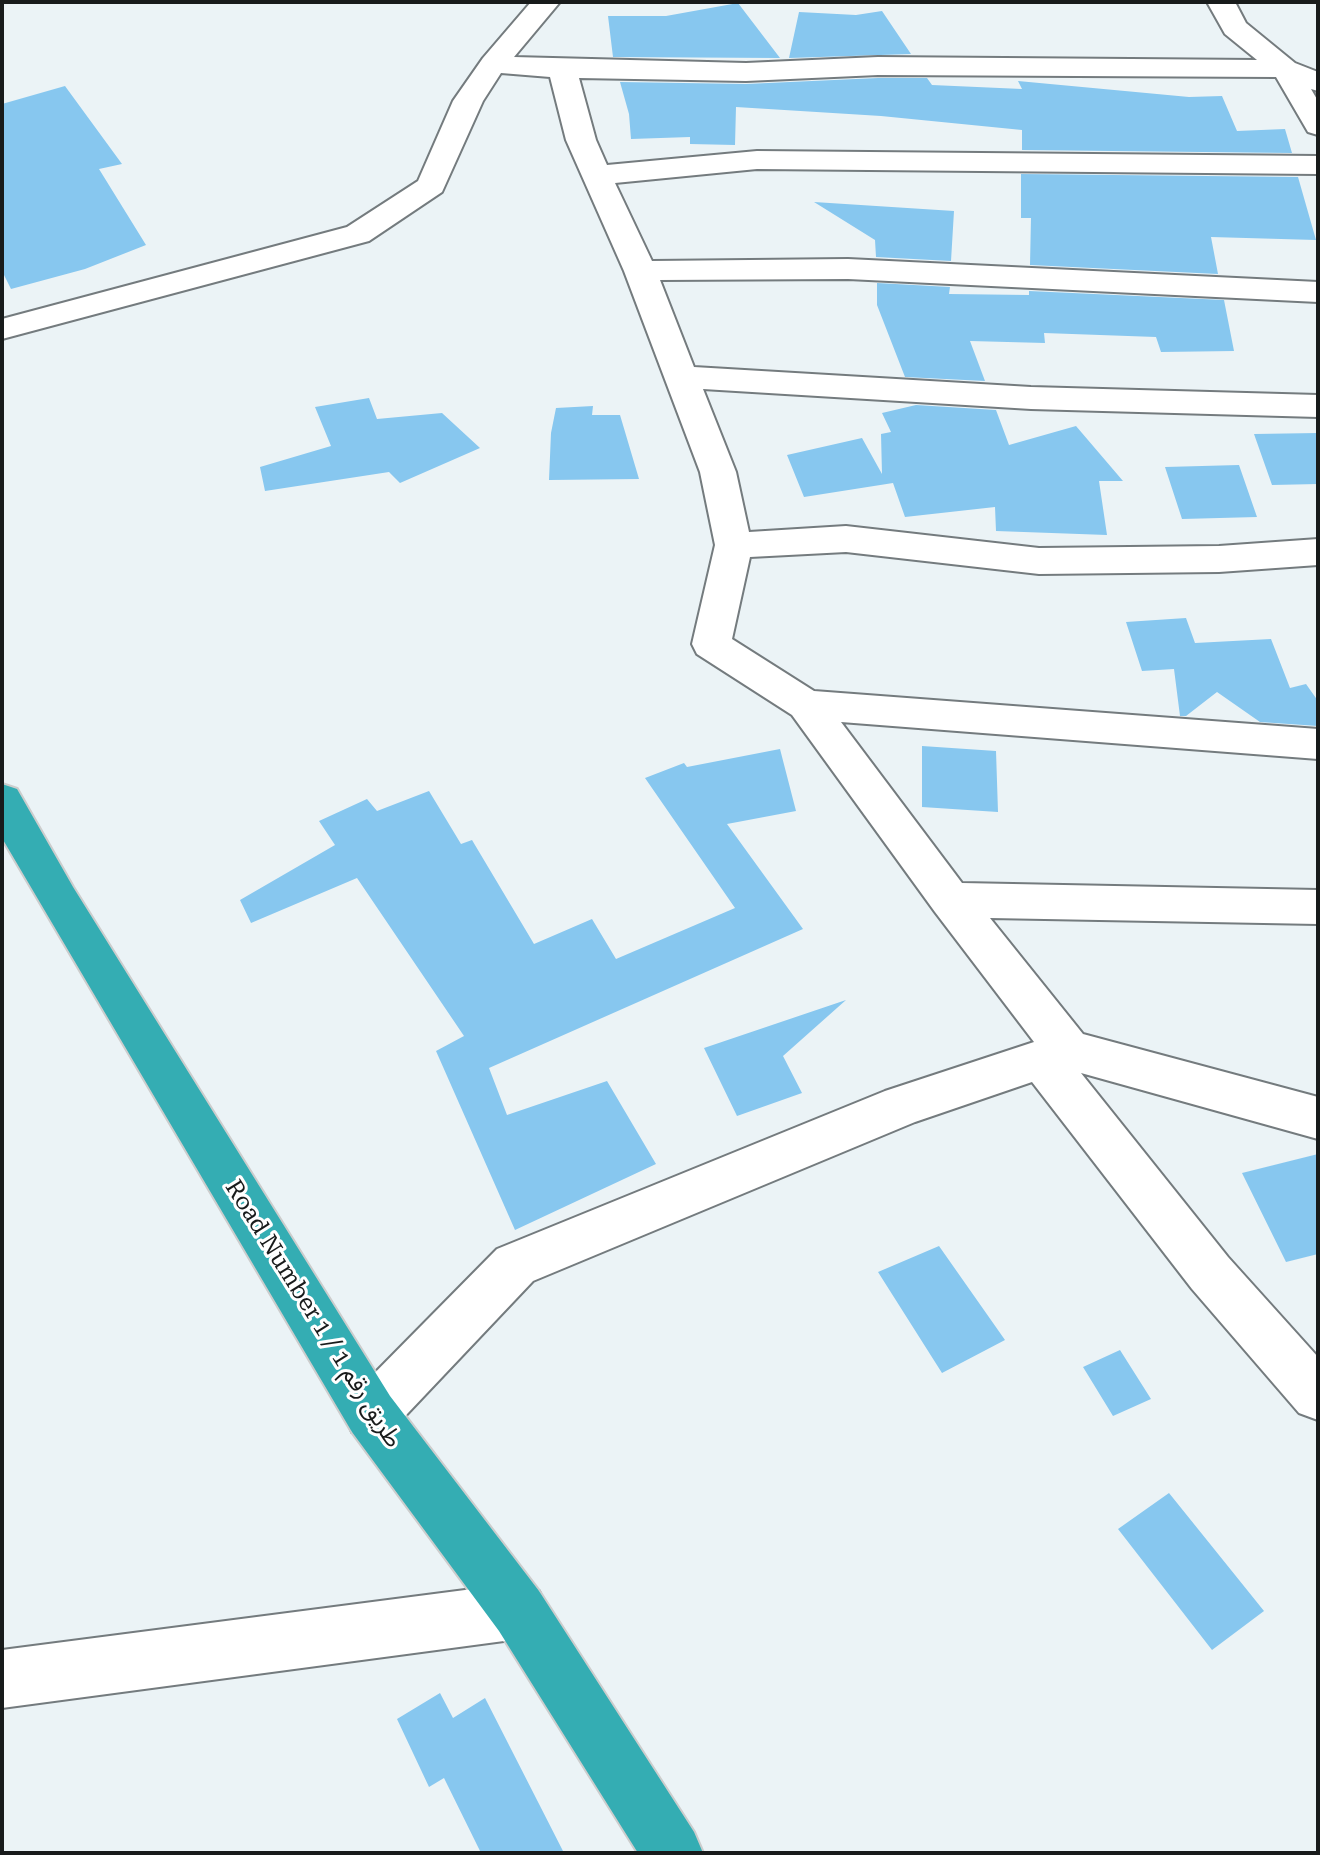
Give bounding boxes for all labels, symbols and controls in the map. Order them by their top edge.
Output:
street label: Road Number 1 / طريق رقم 1 [219,1175,407,1453]

